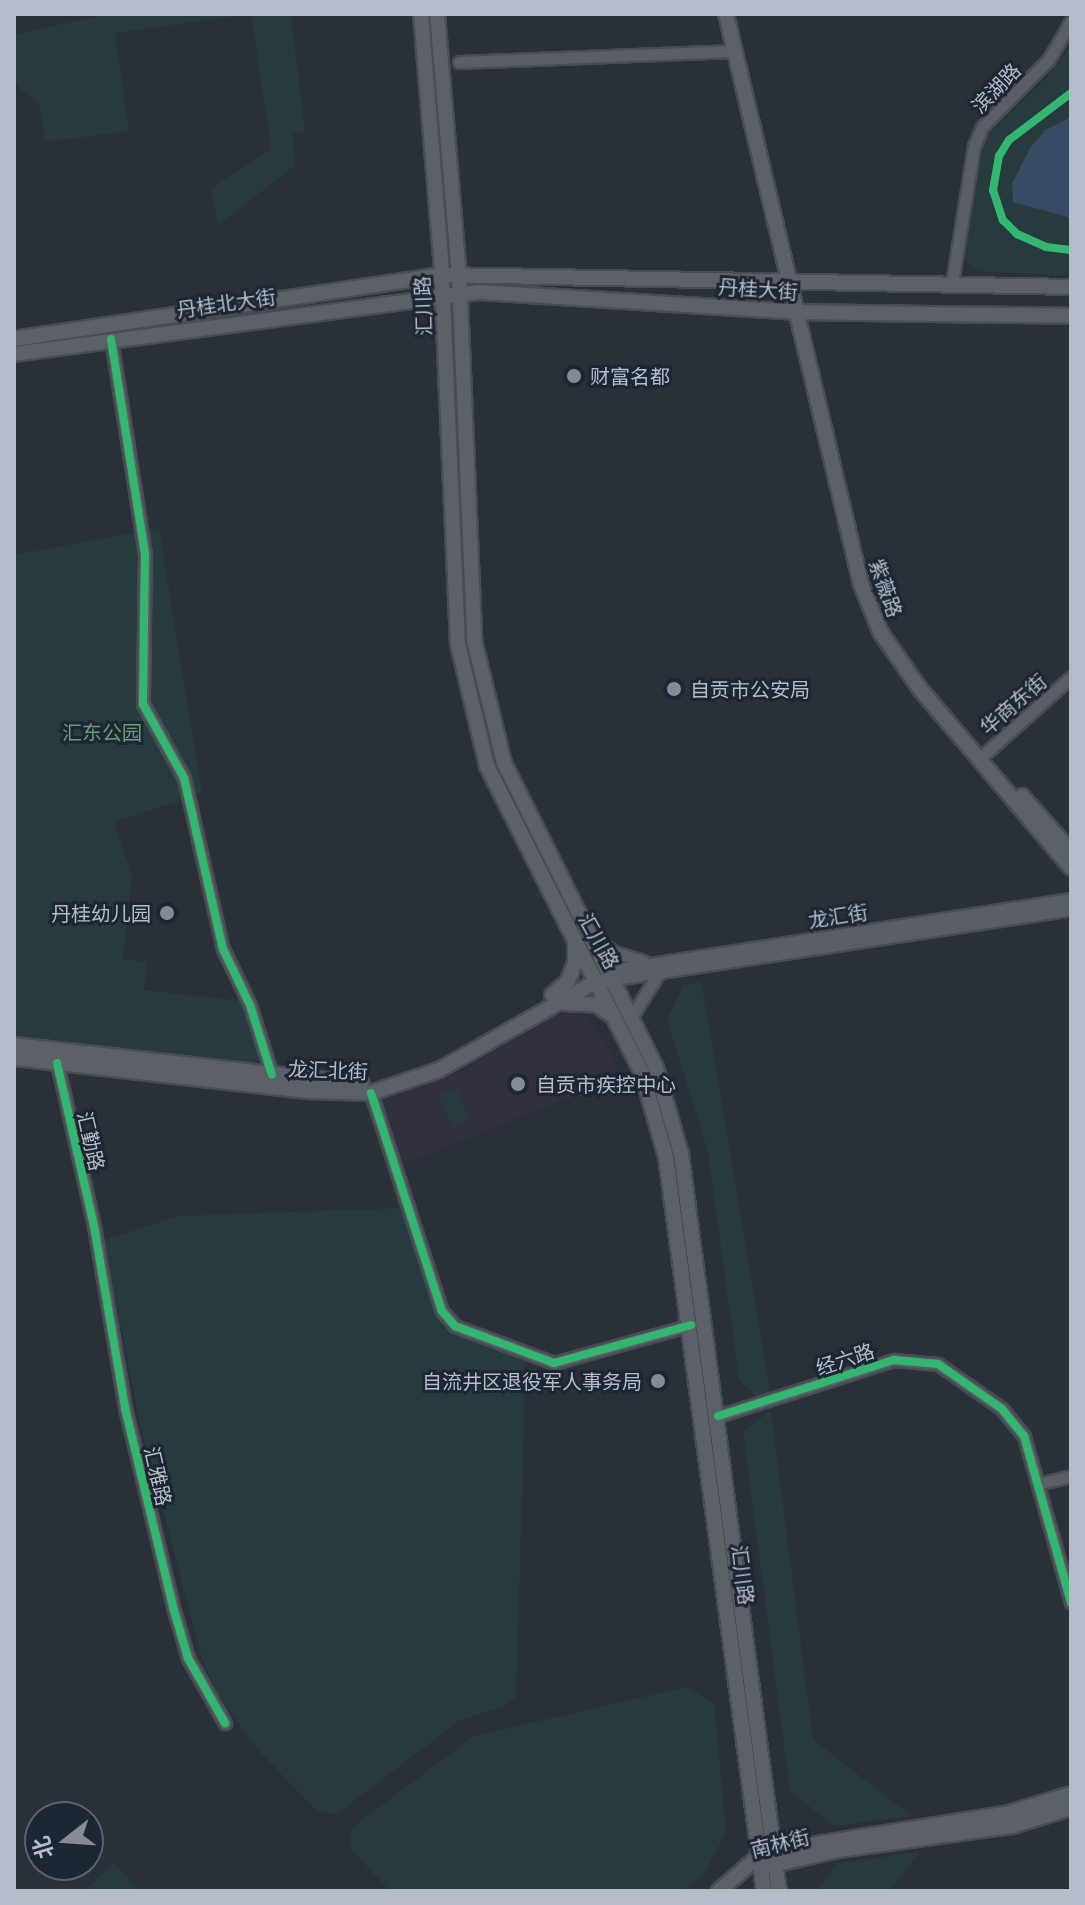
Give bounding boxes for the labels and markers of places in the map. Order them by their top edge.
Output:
place label: 财富名都 [590,364,670,388]
marker: 财富名都 [565,367,583,385]
place label: 自贡市公安局 [690,677,810,701]
marker: 自贡市公安局 [665,680,683,698]
place label: 丹桂幼儿园 [51,901,151,925]
marker: 丹桂幼儿园 [158,904,176,922]
place label: 自贡市疾控中心 [536,1072,676,1096]
marker: 自贡市疾控中心 [507,1073,529,1095]
place label: 自流井区退役军人事务局 [422,1369,642,1393]
marker: 自流井区退役军人事务局 [649,1372,667,1390]

